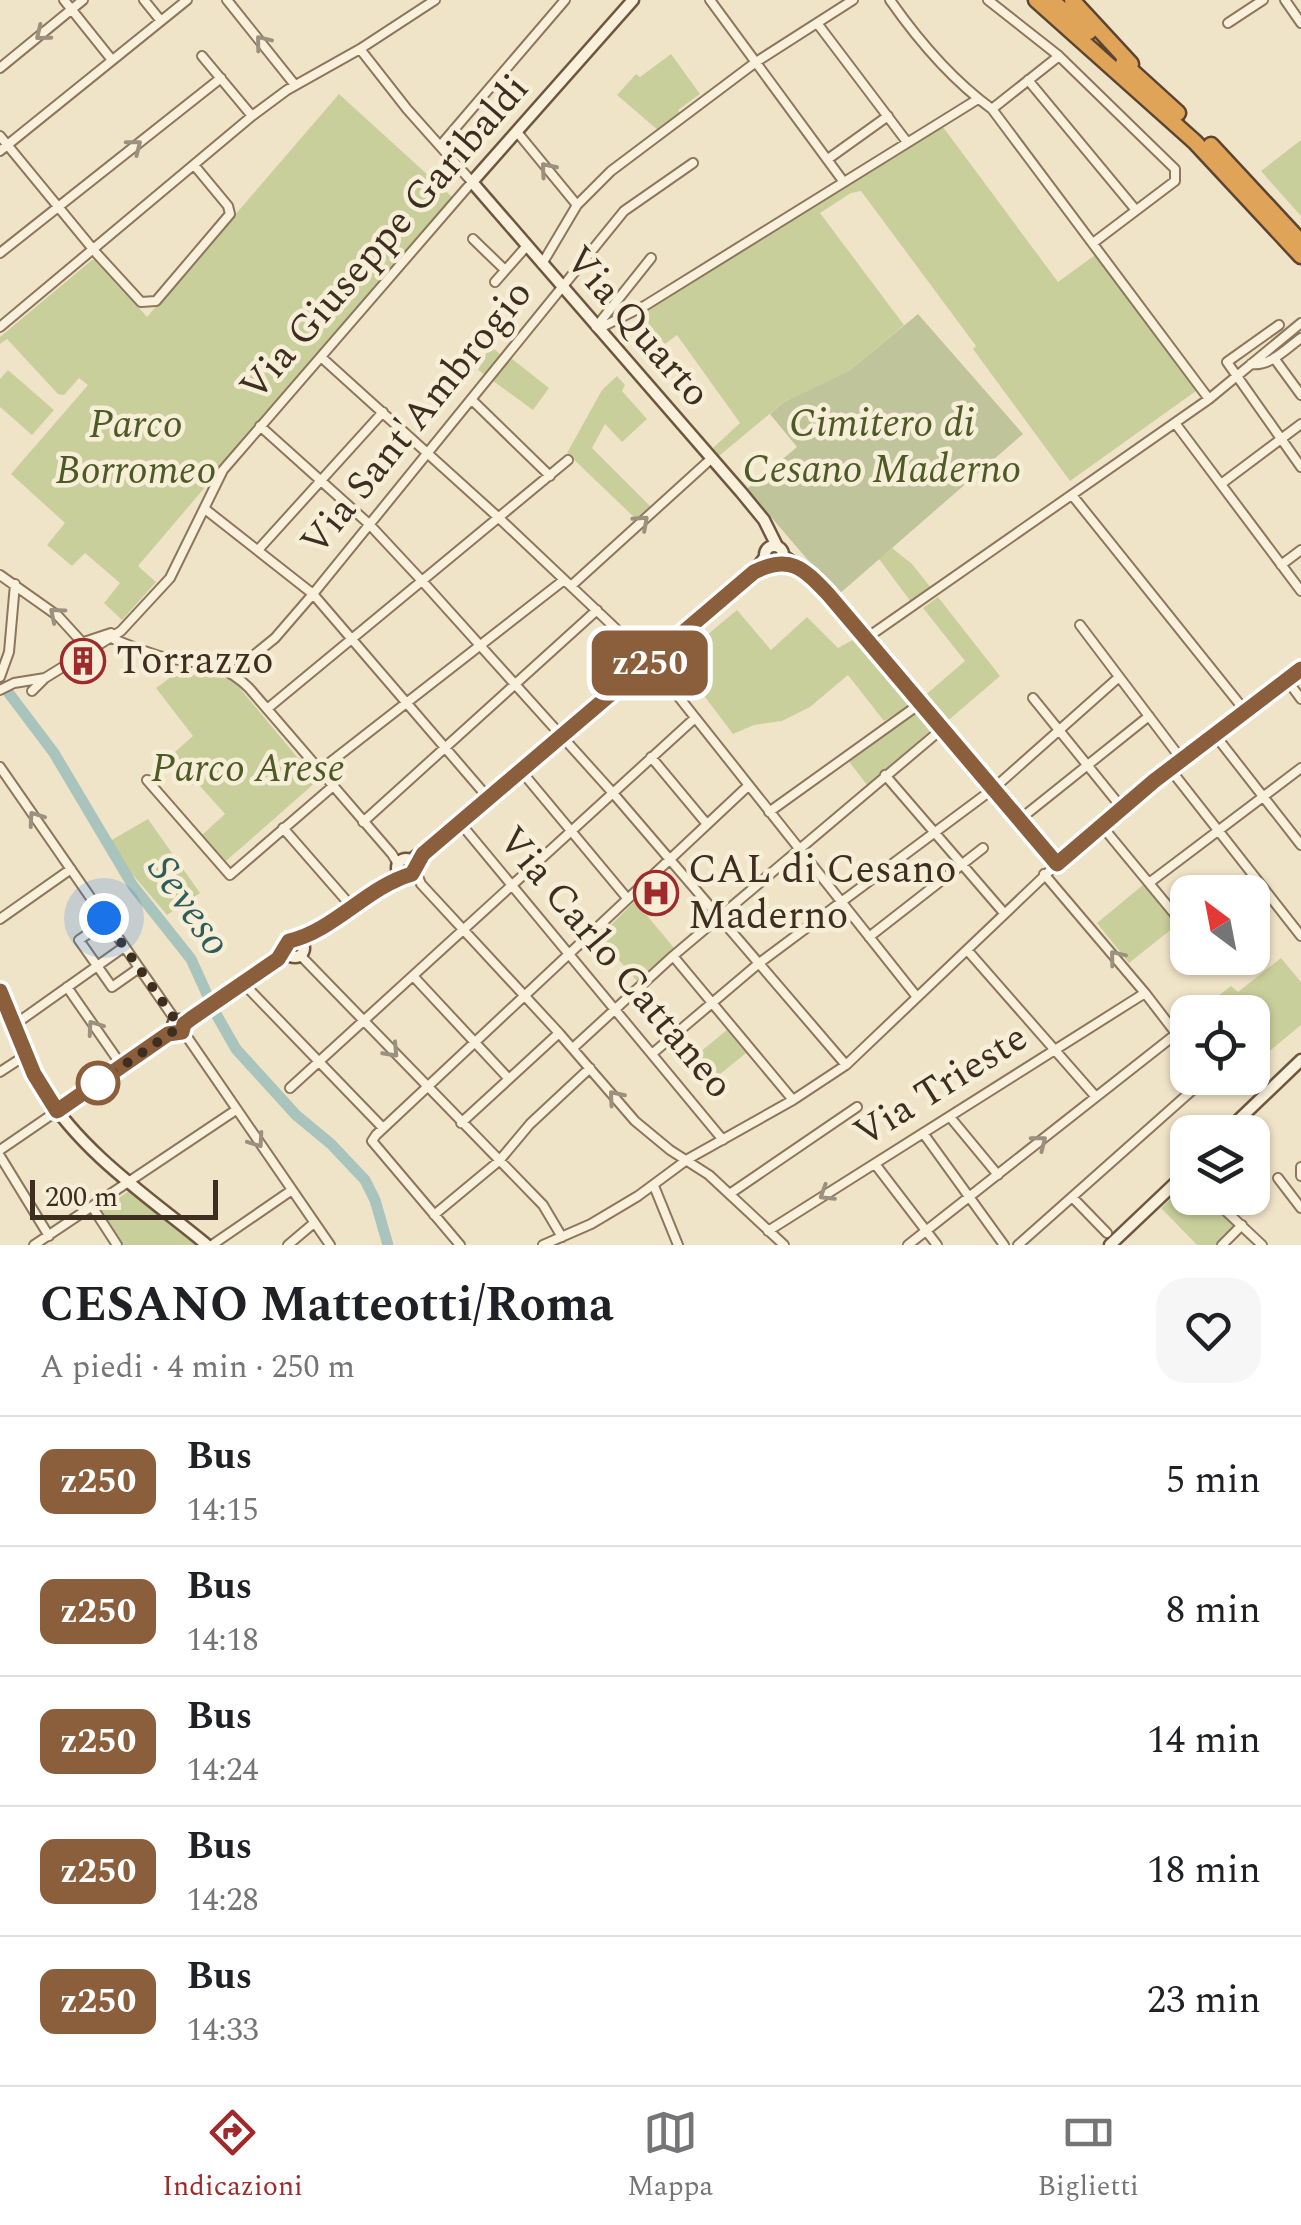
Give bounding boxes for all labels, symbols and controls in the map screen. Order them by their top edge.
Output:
one-way arrow [35,22,53,40]
one-way arrow [256,36,274,54]
street label: Via Giuseppe Garibaldi [225,61,545,415]
one-way arrow [124,140,142,158]
one-way arrow [541,162,559,180]
street label: Via Quarto [549,232,725,422]
street label: Via Sant'Ambrogio [286,266,548,570]
park label: Cimitero di Cesano Maderno [743,394,1021,501]
park label: Parco Borromeo [55,395,217,502]
one-way arrow [630,516,649,534]
one-way arrow [49,608,67,626]
line badge: z250 [580,630,720,696]
place label: Torrazzo [116,631,274,692]
text: z250 [612,637,688,690]
building icon: Torrazzo [60,638,106,684]
park label: Parco Arese [151,739,345,800]
one-way arrow [29,811,47,830]
street label: Via Carlo Cattaneo [482,813,748,1113]
place label: CAL di Cesano Maderno [688,840,957,947]
water label: Seveso [131,842,247,970]
hospital icon: CAL di Cesano Maderno [633,870,679,916]
north arrow [1170,875,1270,975]
map controls [1170,875,1270,1215]
your location [79,893,129,943]
one-way arrow [1110,951,1128,969]
button: locate [1170,995,1270,1095]
street label: Via Trieste [842,1008,1040,1164]
one-way arrow [88,1019,106,1038]
one-way arrow [380,1039,398,1058]
unlabelled marker [77,1062,119,1104]
one-way arrow [609,1090,627,1108]
button: layers [1170,1115,1270,1215]
one-way arrow [245,1129,263,1148]
one-way arrow [1028,1136,1046,1154]
scale bar [30,1175,218,1220]
text: 200 m [45,1176,118,1219]
one-way arrow [819,1182,837,1201]
text: CESANO Matteotti/Roma [40,1269,614,1342]
button: heart [1156,1278,1261,1383]
text: A piedi · 4 min · 250 m [40,1343,355,1392]
text: Bus [186,1428,252,1486]
text: 5 min [1166,1452,1261,1510]
text: z250 [60,1455,136,1508]
text: 14:15 [186,1486,259,1535]
text: Bus [186,1558,252,1616]
text: 8 min [1166,1582,1261,1640]
text: z250 [60,1585,136,1638]
text: 14:18 [186,1616,259,1665]
text: Bus [186,1688,252,1746]
text: 14 min [1147,1712,1261,1770]
text: z250 [60,1715,136,1768]
text: 14:24 [186,1746,259,1795]
text: Bus [186,1818,252,1876]
text: 18 min [1147,1842,1261,1900]
text: z250 [60,1845,136,1898]
text: 14:28 [186,1876,259,1925]
text: Bus [186,1948,252,2006]
text: 23 min [1147,1972,1261,2030]
text: z250 [60,1975,136,2028]
text: 14:33 [186,2006,259,2055]
tab: Indicazioni [162,2105,303,2208]
tab: Mappa [627,2105,713,2208]
tab: Biglietti [1038,2105,1139,2208]

